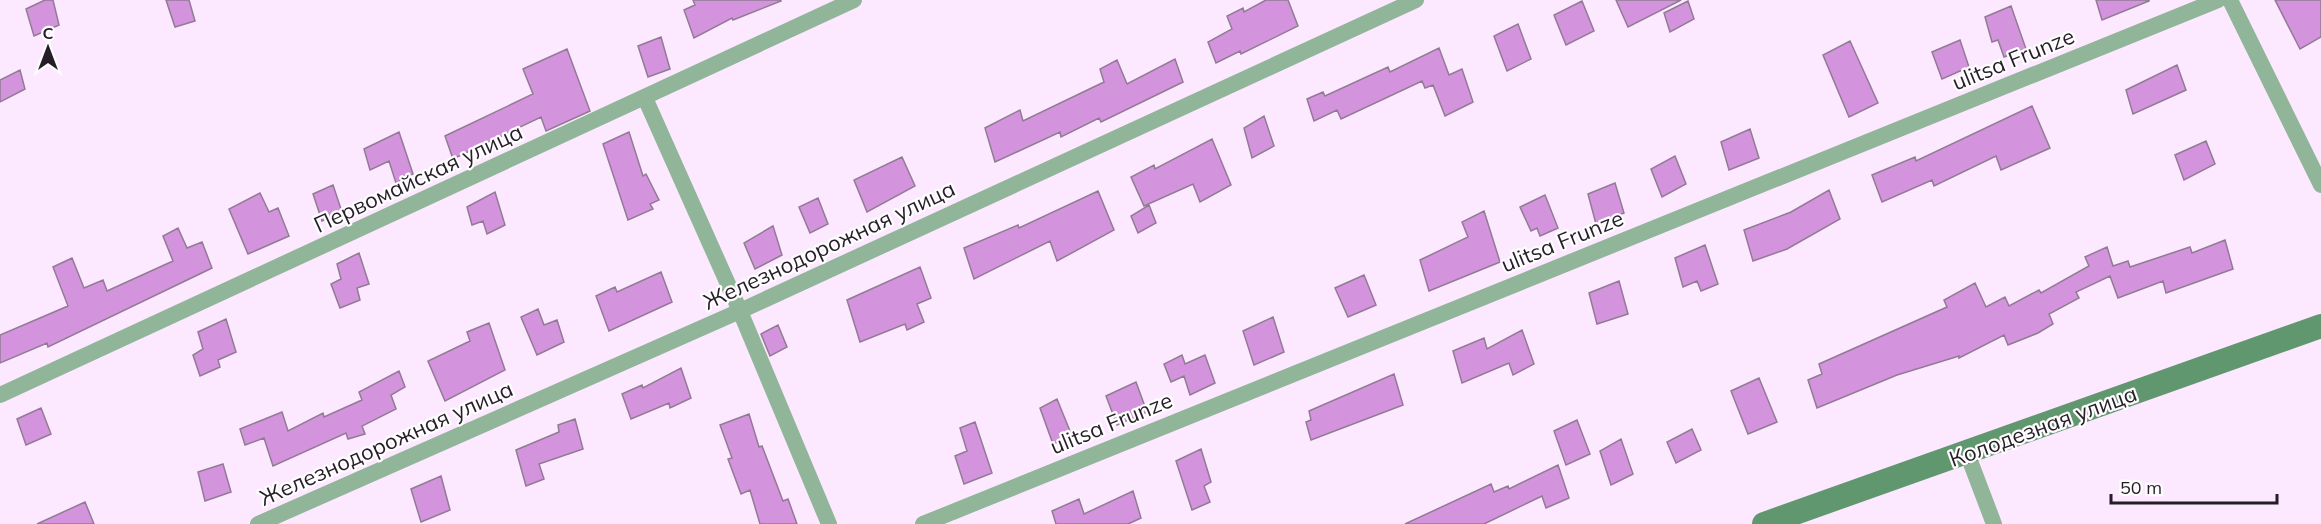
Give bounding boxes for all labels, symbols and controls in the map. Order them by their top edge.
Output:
north arrow [18,18,78,78]
street label: ulitsa Frunze [1948,22,2078,96]
text: С [43,23,54,43]
street label: Первомайская улица [309,117,527,239]
street label: Железнодорожная улица [699,174,959,316]
street label: ulitsa Frunze [1497,204,1627,278]
street label: Железнодорожная улица [255,374,517,512]
street label: Колодезная улица [1945,379,2141,473]
street label: ulitsa Frunze [1046,386,1176,460]
scale bar [2111,467,2278,505]
text: 50 m [2120,476,2162,499]

